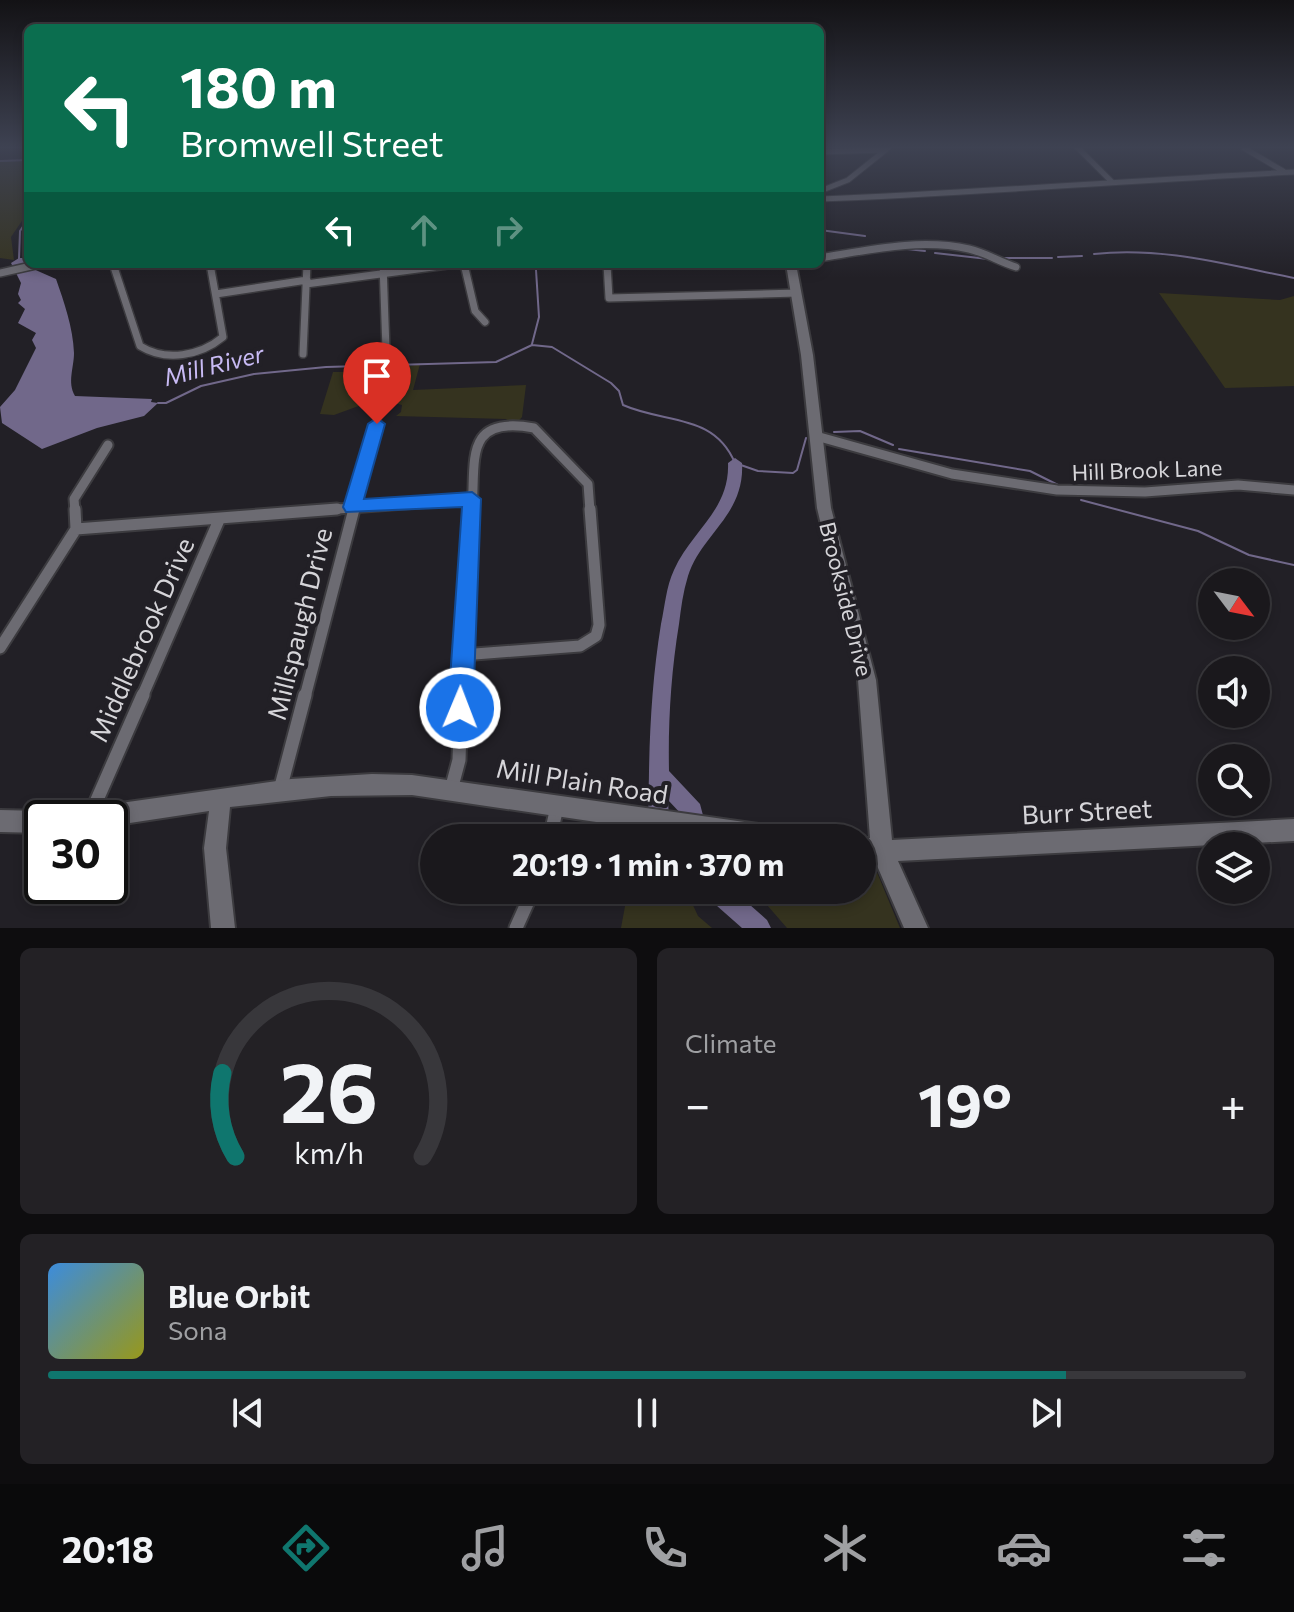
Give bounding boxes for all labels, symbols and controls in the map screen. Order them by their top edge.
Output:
text: 180 m [180,51,337,120]
icon: left [48,56,152,160]
text: Bromwell Street [180,120,444,164]
icon: left [318,208,362,252]
icon: ahead [402,208,446,252]
icon: right [486,208,530,252]
water label: Mill River [160,338,268,391]
pin [343,342,411,424]
icon: arrive [355,354,399,398]
street label: Hill Brook Lane [1071,453,1223,486]
street label: Brookside Drive [814,519,879,679]
street label: Millspaugh Drive [260,524,337,723]
street label: Middlebrook Drive [82,533,200,746]
north arrow [1198,568,1270,640]
map controls [1198,568,1270,904]
button: sound [1198,656,1270,728]
position arrow [418,666,502,750]
button: search [1198,744,1270,816]
street label: Mill Plain Road [494,752,670,809]
street label: Burr Street [1021,792,1153,829]
speed limit sign: 30 [24,800,128,904]
button: layers [1198,832,1270,904]
text: 20:19 · 1 min · 370 m [512,845,784,882]
text: Climate [685,1027,777,1058]
text: 26 [279,1038,378,1140]
text: 19° [918,1066,1012,1139]
text: − [685,1076,710,1130]
text: + [1220,1076,1246,1130]
text: km/h [294,1135,363,1170]
text: Blue Orbit [168,1277,310,1314]
text: Sona [168,1314,227,1345]
icon: previous [226,1391,270,1435]
icon: pause [625,1391,669,1435]
icon: next [1024,1391,1068,1435]
icon: directions [278,1520,334,1576]
icon: music [457,1520,513,1576]
icon: phone [637,1520,693,1576]
icon: climate [817,1520,873,1576]
icon: car [996,1520,1052,1576]
icon: filters [1176,1520,1232,1576]
text: 20:18 [62,1526,154,1570]

